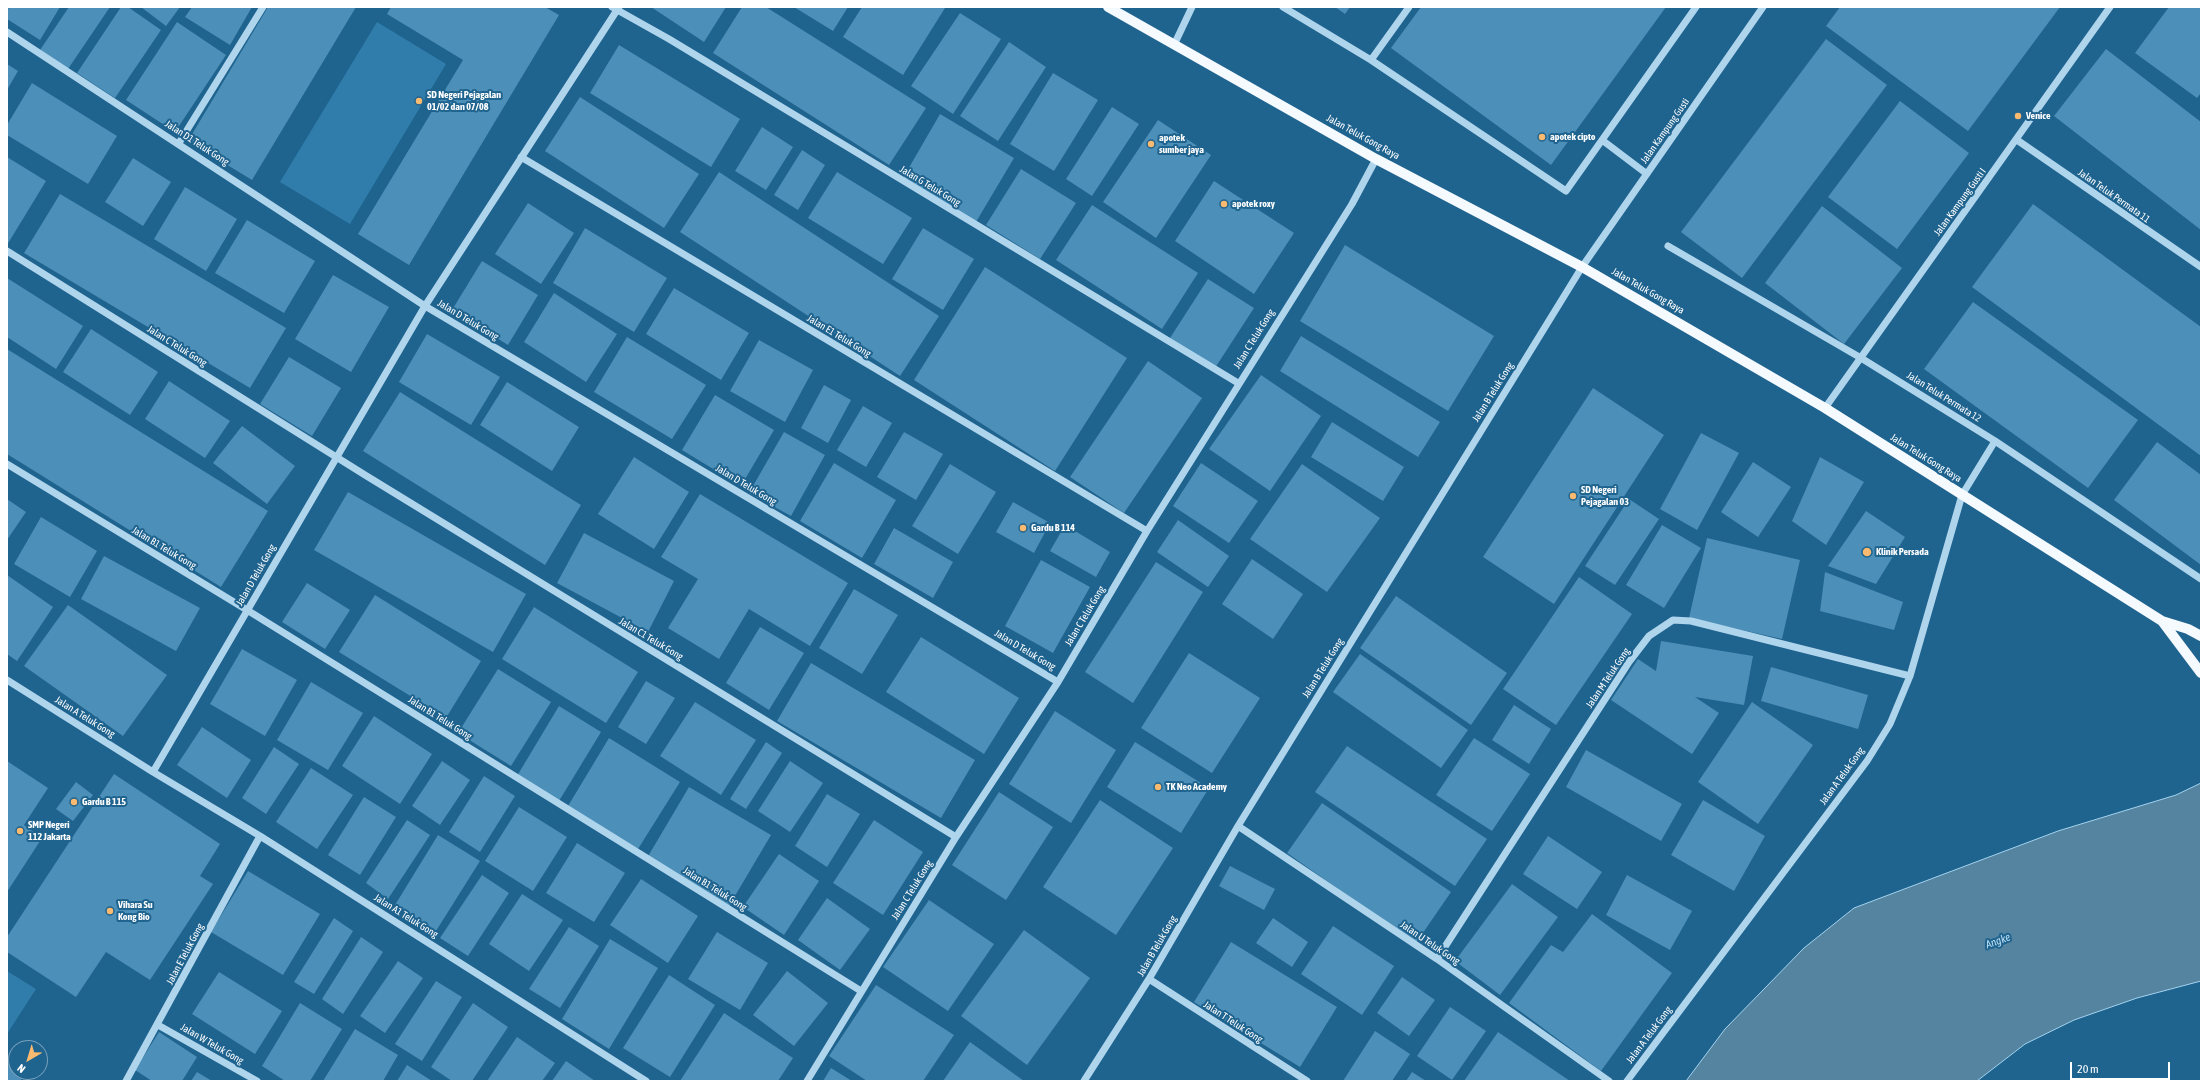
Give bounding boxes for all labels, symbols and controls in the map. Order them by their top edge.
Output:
place label: SD Negeri Pejagalan 01/02 dan 07/08 [427,89,501,112]
marker: SD Negeri Pejagalan 01/02 dan 07/08 [414,96,424,106]
street label: Jalan Kampung Gusti [1638,96,1692,166]
place label: Venice [2026,110,2051,122]
marker: Venice [2013,111,2023,121]
street label: Jalan Teluk Gong Raya [1324,112,1402,162]
street label: Jalan D1 Teluk Gong [163,118,231,168]
place label: apotek cipto [1550,131,1595,143]
place label: apotek sumber jaya [1159,132,1204,156]
marker: apotek cipto [1537,132,1547,142]
marker: apotek sumber jaya [1146,139,1156,149]
street label: Jalan G Teluk Gong [897,163,963,209]
street label: Jalan Kampung Gusti I [1931,166,1989,238]
street label: Jalan Teluk Permata 11 [2076,167,2152,225]
place label: apotek roxy [1232,198,1275,210]
marker: apotek roxy [1219,199,1229,209]
street label: Jalan Teluk Gong Raya [1610,265,1686,317]
street label: Jalan D Teluk Gong [435,297,501,343]
street label: Jalan C Teluk Gong [1231,307,1277,371]
street label: Jalan E1 Teluk Gong [805,312,873,360]
street label: Jalan C Teluk Gong [145,323,209,369]
street label: Jalan B Teluk Gong [1470,360,1516,424]
street label: Jalan Teluk Permata 12 [1905,369,1983,425]
street label: Jalan Teluk Gong Raya [1888,431,1964,485]
street label: Jalan D Teluk Gong [713,462,779,508]
place label: SD Negeri Pejagalan 03 [1581,484,1629,508]
marker: SD Negeri Pejagalan 03 [1568,491,1578,501]
place label: Gardu B 114 [1031,522,1075,534]
marker: Gardu B 114 [1018,523,1028,533]
street label: Jalan B1 Teluk Gong [130,524,198,572]
street label: Jalan D Teluk Gong [234,542,278,608]
marker: Klinik Persada [1861,546,1873,558]
place label: Klinik Persada [1876,546,1929,558]
street label: Jalan C Teluk Gong [1062,584,1108,648]
street label: Jalan C1 Teluk Gong [617,615,685,663]
street label: Jalan D Teluk Gong [992,627,1058,673]
street label: Jalan B Teluk Gong [1300,636,1346,700]
street label: Jalan M Teluk Gong [1583,646,1633,710]
street label: Jalan A Teluk Gong [53,694,117,740]
street label: Jalan B1 Teluk Gong [406,694,474,742]
street label: Jalan A Teluk Gong [1817,745,1867,807]
place label: TK Neo Academy [1166,781,1227,793]
marker: TK Neo Academy [1153,782,1163,792]
place label: Gardu B 115 [82,796,126,808]
marker: Gardu B 115 [69,797,79,807]
place label: SMP Negeri 112 Jakarta [28,819,71,842]
marker: SMP Negeri 112 Jakarta [15,826,25,836]
street label: Jalan C Teluk Gong [889,858,935,922]
street label: Jalan B1 Teluk Gong [681,865,749,913]
street label: Jalan A1 Teluk Gong [372,892,440,940]
place label: Vihara Su Kong Bio [118,899,152,922]
marker: Vihara Su Kong Bio [105,906,115,916]
street label: Jalan B Teluk Gong [1135,913,1179,979]
street label: Jalan U Teluk Gong [1398,919,1462,967]
street label: Jalan E Teluk Gong [164,921,206,987]
water label: Angke [1984,930,2012,952]
street label: Jalan T Teluk Gong [1201,998,1265,1046]
street label: Jalan A Teluk Gong [1624,1004,1674,1066]
street label: Jalan W Teluk Gong [178,1021,246,1067]
north arrow [8,1040,48,1080]
scale bar [2072,1054,2172,1080]
text: N [15,1062,27,1075]
text: 20 m [2077,1062,2099,1076]

